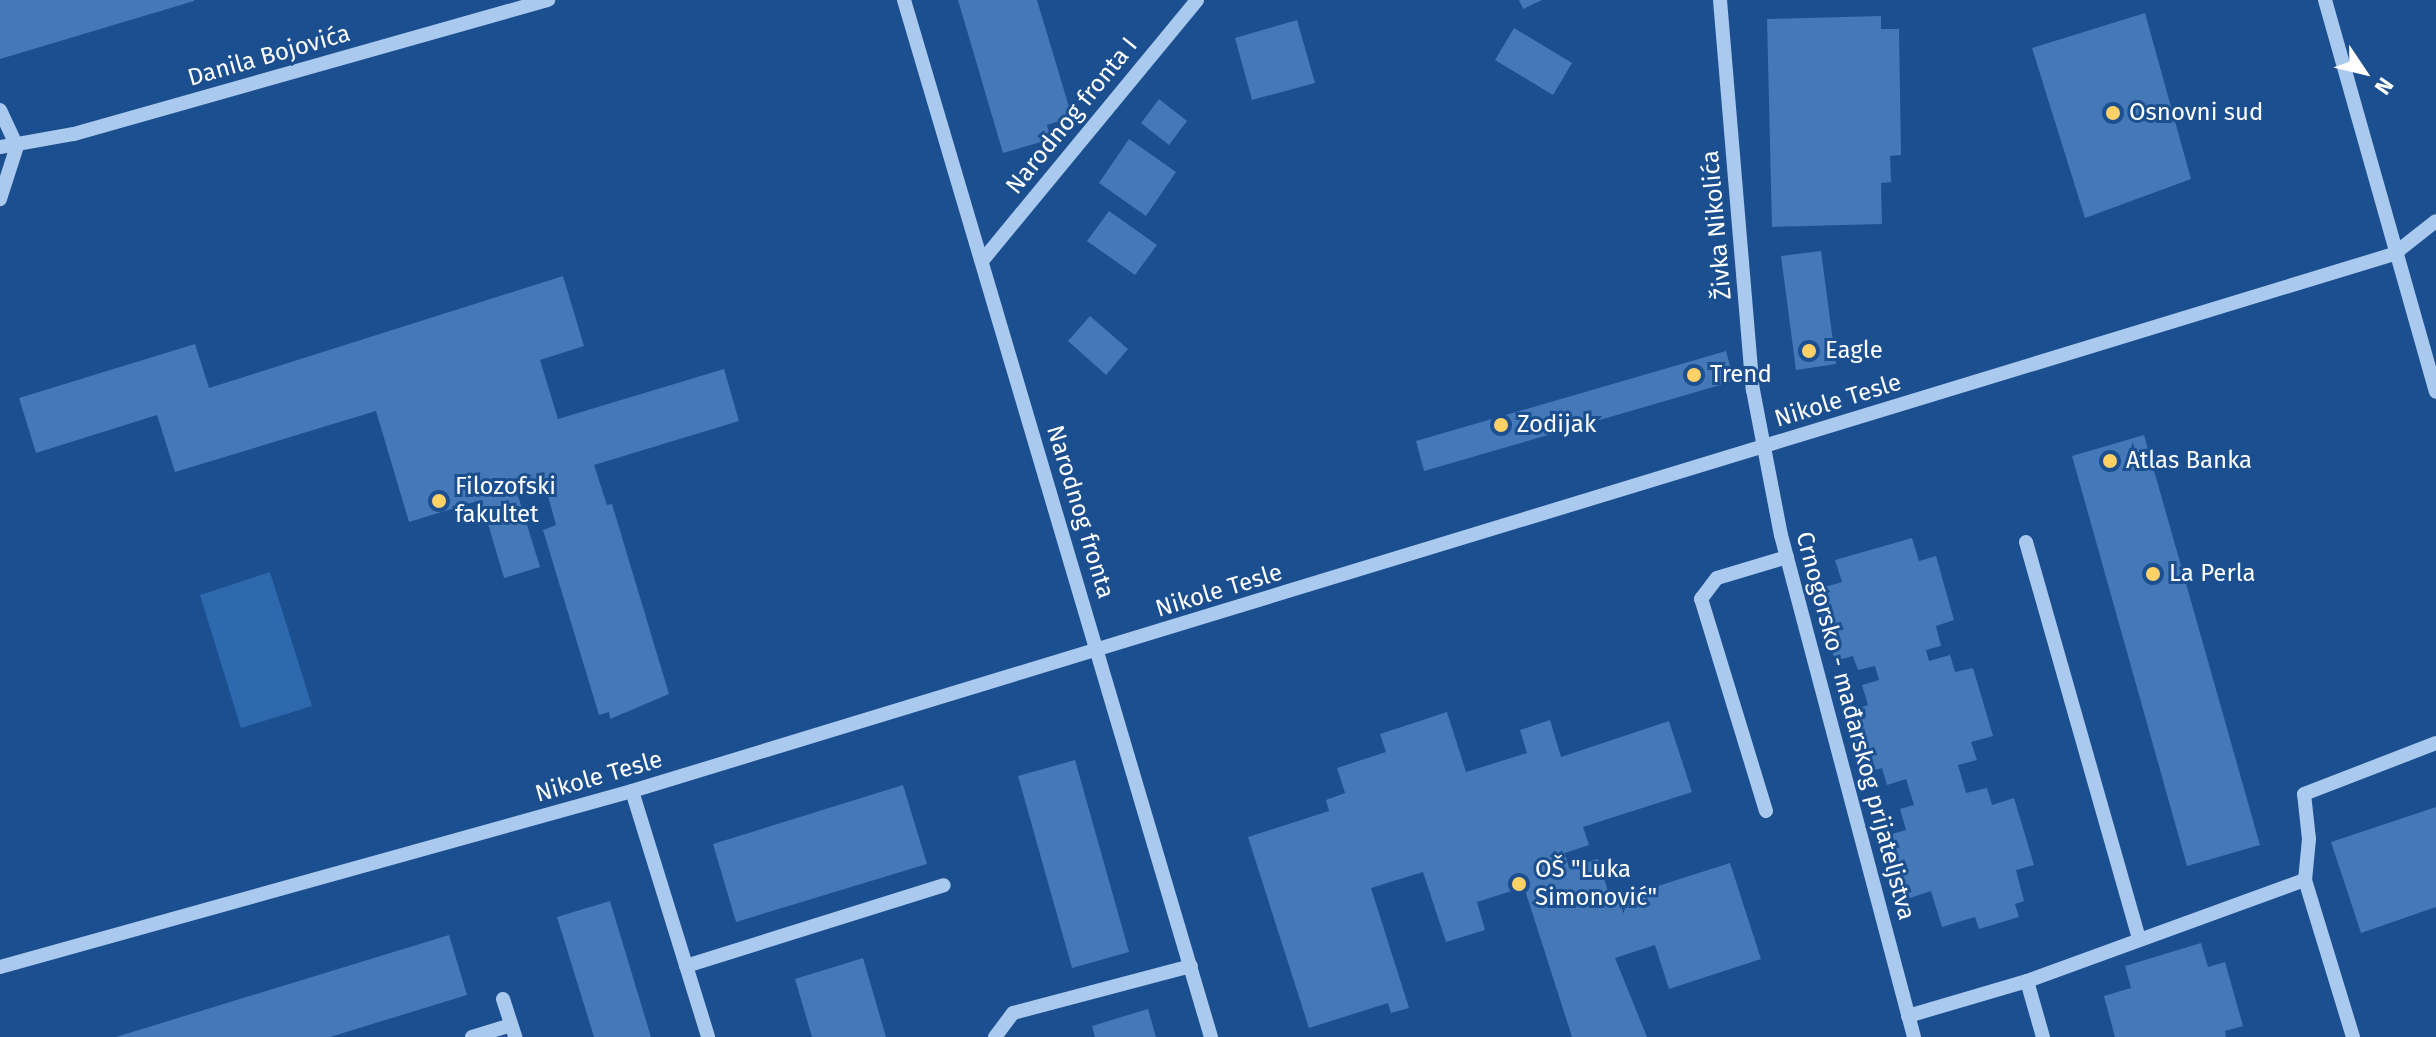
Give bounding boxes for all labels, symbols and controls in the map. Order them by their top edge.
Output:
street label: Danila Bojovića [185,19,353,93]
street label: Narodnog fronta I [1000,32,1144,200]
north arrow [2324,32,2404,112]
text: N [2369,72,2399,100]
place label: Osnovni sud [2129,99,2263,127]
marker: Osnovni sud [2104,104,2122,122]
street label: Živka Nikolića [1696,149,1738,301]
place label: Eagle [1825,337,1883,365]
marker: Eagle [1800,342,1818,360]
place label: Trend [1710,361,1772,389]
marker: Trend [1685,366,1703,384]
street label: Nikole Tesle [1771,368,1905,434]
place label: Zodijak [1517,411,1596,439]
marker: Zodijak [1492,416,1510,434]
street label: Narodnog fronta [1040,422,1120,602]
place label: Atlas Banka [2126,447,2252,475]
marker: Atlas Banka [2101,452,2119,470]
place label: Filozofski fakultet [455,473,556,529]
marker: Filozofski fakultet [430,492,448,510]
street label: Crnogorsko - mađarskog prijateljstva [1789,529,1921,923]
street label: Nikole Tesle [1152,558,1286,624]
place label: La Perla [2169,560,2256,588]
marker: La Perla [2144,565,2162,583]
street label: Nikole Tesle [532,745,666,809]
place label: OŠ "Luka Simonović" [1535,856,1657,912]
marker: OŠ "Luka Simonović" [1510,875,1528,893]

